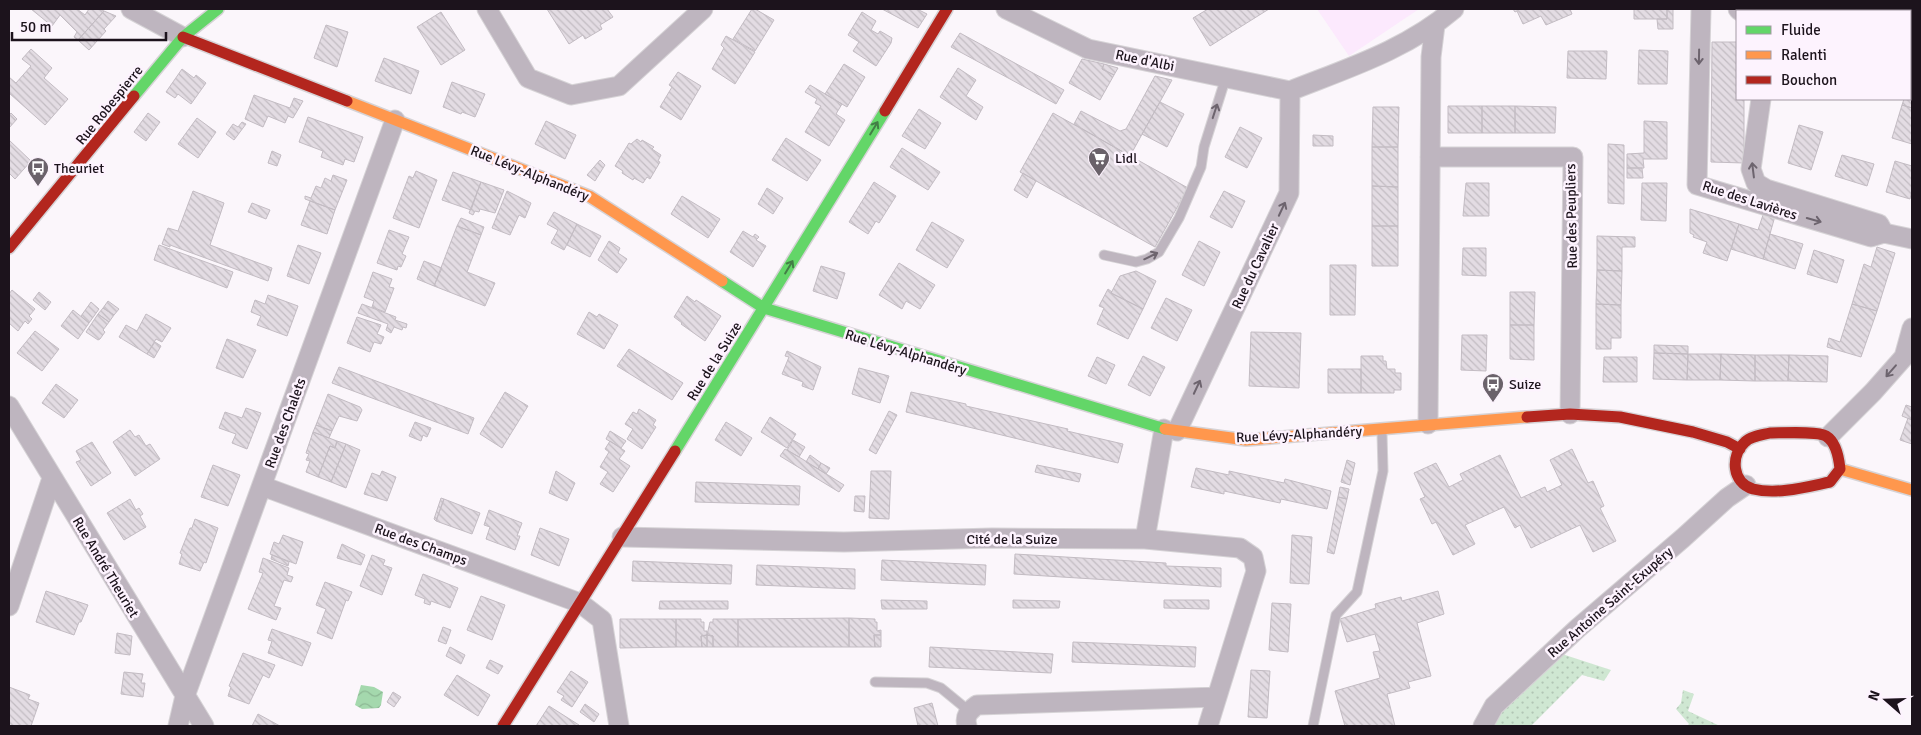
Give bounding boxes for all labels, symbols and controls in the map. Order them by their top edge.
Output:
scale bar [12,10,166,42]
legend [1736,10,1911,100]
text: 50 m [20,18,51,36]
text: Fluide [1781,21,1821,39]
street label: Rue d'Albi [1114,46,1176,75]
text: Ralenti [1781,46,1827,64]
one-way arrow [1695,49,1704,65]
street label: Rue Robespierre [72,62,147,148]
text: Bouchon [1781,71,1837,89]
one-way arrow [1211,103,1221,119]
one-way arrow [870,121,880,135]
street label: Rue Lévy-Alphandéry [468,142,592,205]
supermarket icon: Lidl [1087,146,1111,177]
place label: Lidl [1115,150,1137,167]
bus stop icon: Theuriet [26,156,50,187]
place label: Theuriet [54,160,104,177]
street label: Rue des Peupliers [1562,163,1581,269]
one-way arrow [1748,163,1758,179]
street label: Rue des Lavières [1700,177,1799,224]
one-way arrow [1277,201,1287,216]
one-way arrow [1805,215,1821,225]
street label: Rue du Cavalier [1228,220,1283,312]
one-way arrow [1143,251,1158,260]
one-way arrow [785,260,795,274]
street label: Rue de la Suize [683,319,745,404]
street label: Rue Lévy-Alphandéry [843,326,969,379]
one-way arrow [1885,364,1897,377]
bus stop icon: Suize [1481,372,1505,403]
street label: Rue des Chalets [261,376,310,471]
place label: Suize [1509,376,1541,393]
one-way arrow [1193,380,1203,395]
street label: Rue Lévy-Alphandéry [1236,423,1363,446]
street label: Rue André Theuriet [69,514,142,621]
street label: Rue des Champs [372,520,469,569]
street label: Cité de la Suize [966,531,1058,548]
street label: Rue Antoine Saint-Exupéry [1544,543,1677,661]
north arrow [1861,675,1911,725]
text: N [1865,688,1884,703]

